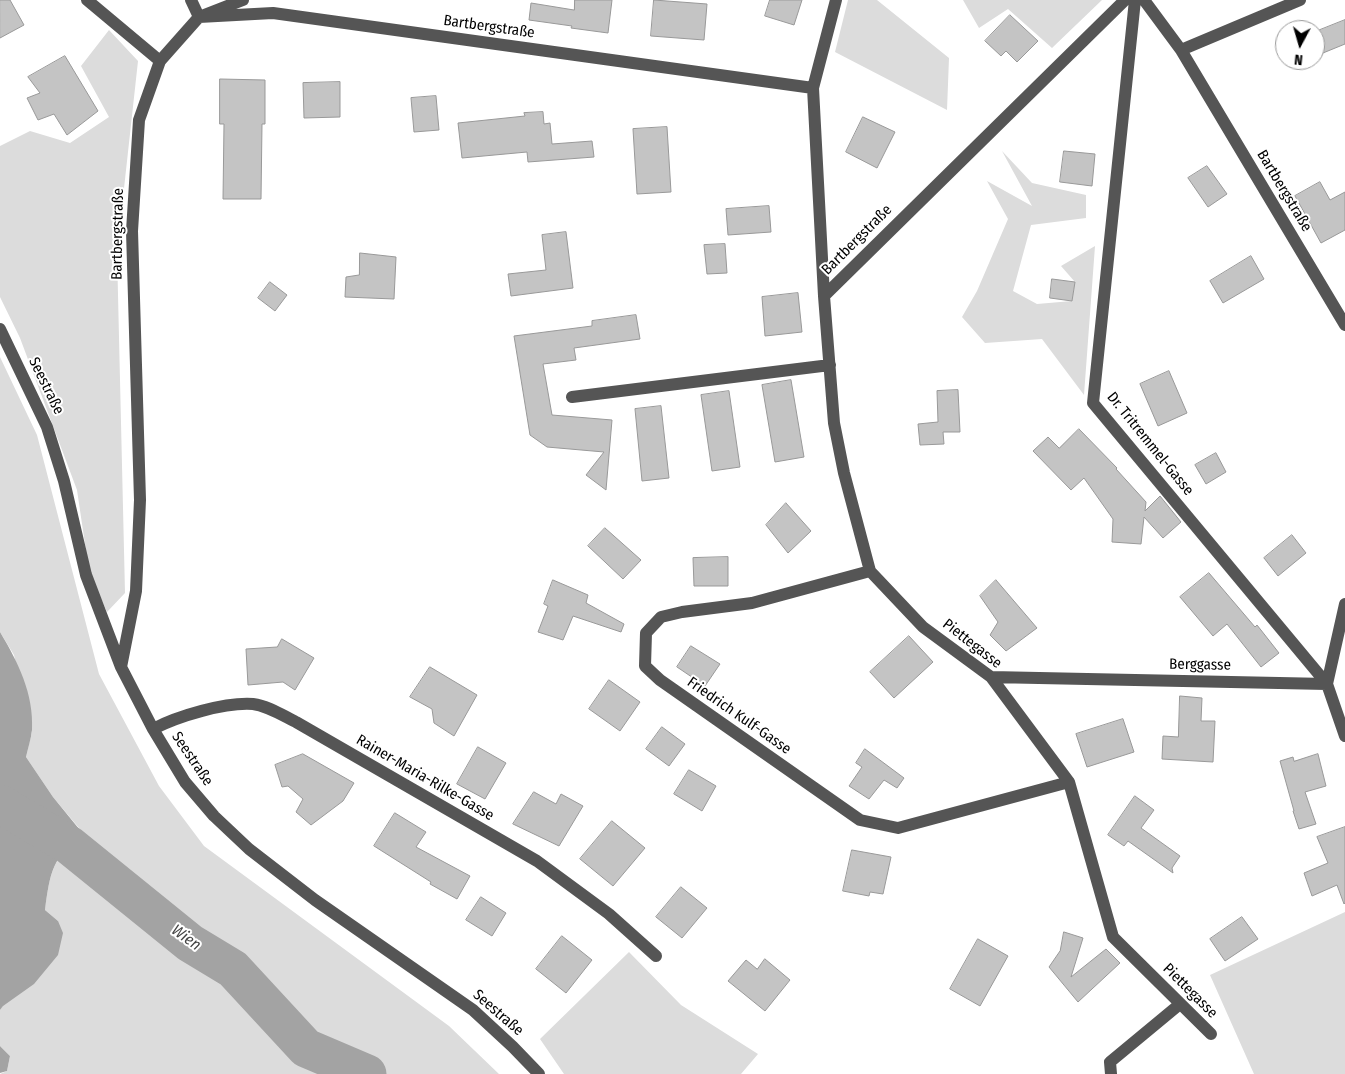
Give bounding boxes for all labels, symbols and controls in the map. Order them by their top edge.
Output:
street label: Bartbergstraße [442,12,536,42]
north arrow [1275,20,1325,70]
text: N [1293,51,1304,68]
street label: Bartbergstraße [1253,147,1315,235]
street label: Bartbergstraße [108,188,128,280]
street label: Bartbergstraße [818,201,896,279]
street label: Seestraße [25,355,67,417]
street label: Dr. Tritremmel-Gasse [1103,389,1197,499]
street label: Piettegasse [939,615,1005,673]
street label: Berggasse [1169,655,1231,675]
street label: Friedrich Kulf-Gasse [684,673,794,759]
street label: Seestraße [167,729,217,789]
street label: Rainer-Maria-Rilke-Gasse [353,731,497,825]
water label: Wien [167,921,205,955]
street label: Piettegasse [1159,960,1221,1022]
street label: Seestraße [469,986,527,1040]

